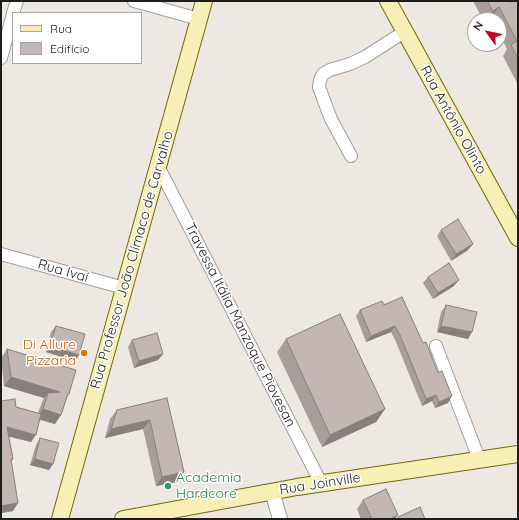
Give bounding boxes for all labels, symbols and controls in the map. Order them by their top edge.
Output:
legend [12,12,142,64]
north arrow [467,12,507,52]
text: N [470,19,486,33]
text: Rua [50,21,72,36]
text: Edifício [50,41,90,56]
street label: Rua Antônio Olinto [416,63,490,177]
street label: Rua Professor João Clímaco de Carvalho [87,129,177,391]
street label: Travessa Itália Manzoque Piovesan [181,220,299,430]
street label: Rua Ivaí [36,256,90,286]
place label: Di Allure Pizzaria [23,337,76,370]
marker: Di Allure Pizzaria [79,348,89,358]
street label: Rua Joinville [278,469,362,499]
place label: Academia Hardcore [176,470,241,502]
marker: Academia Hardcore [163,481,173,491]

